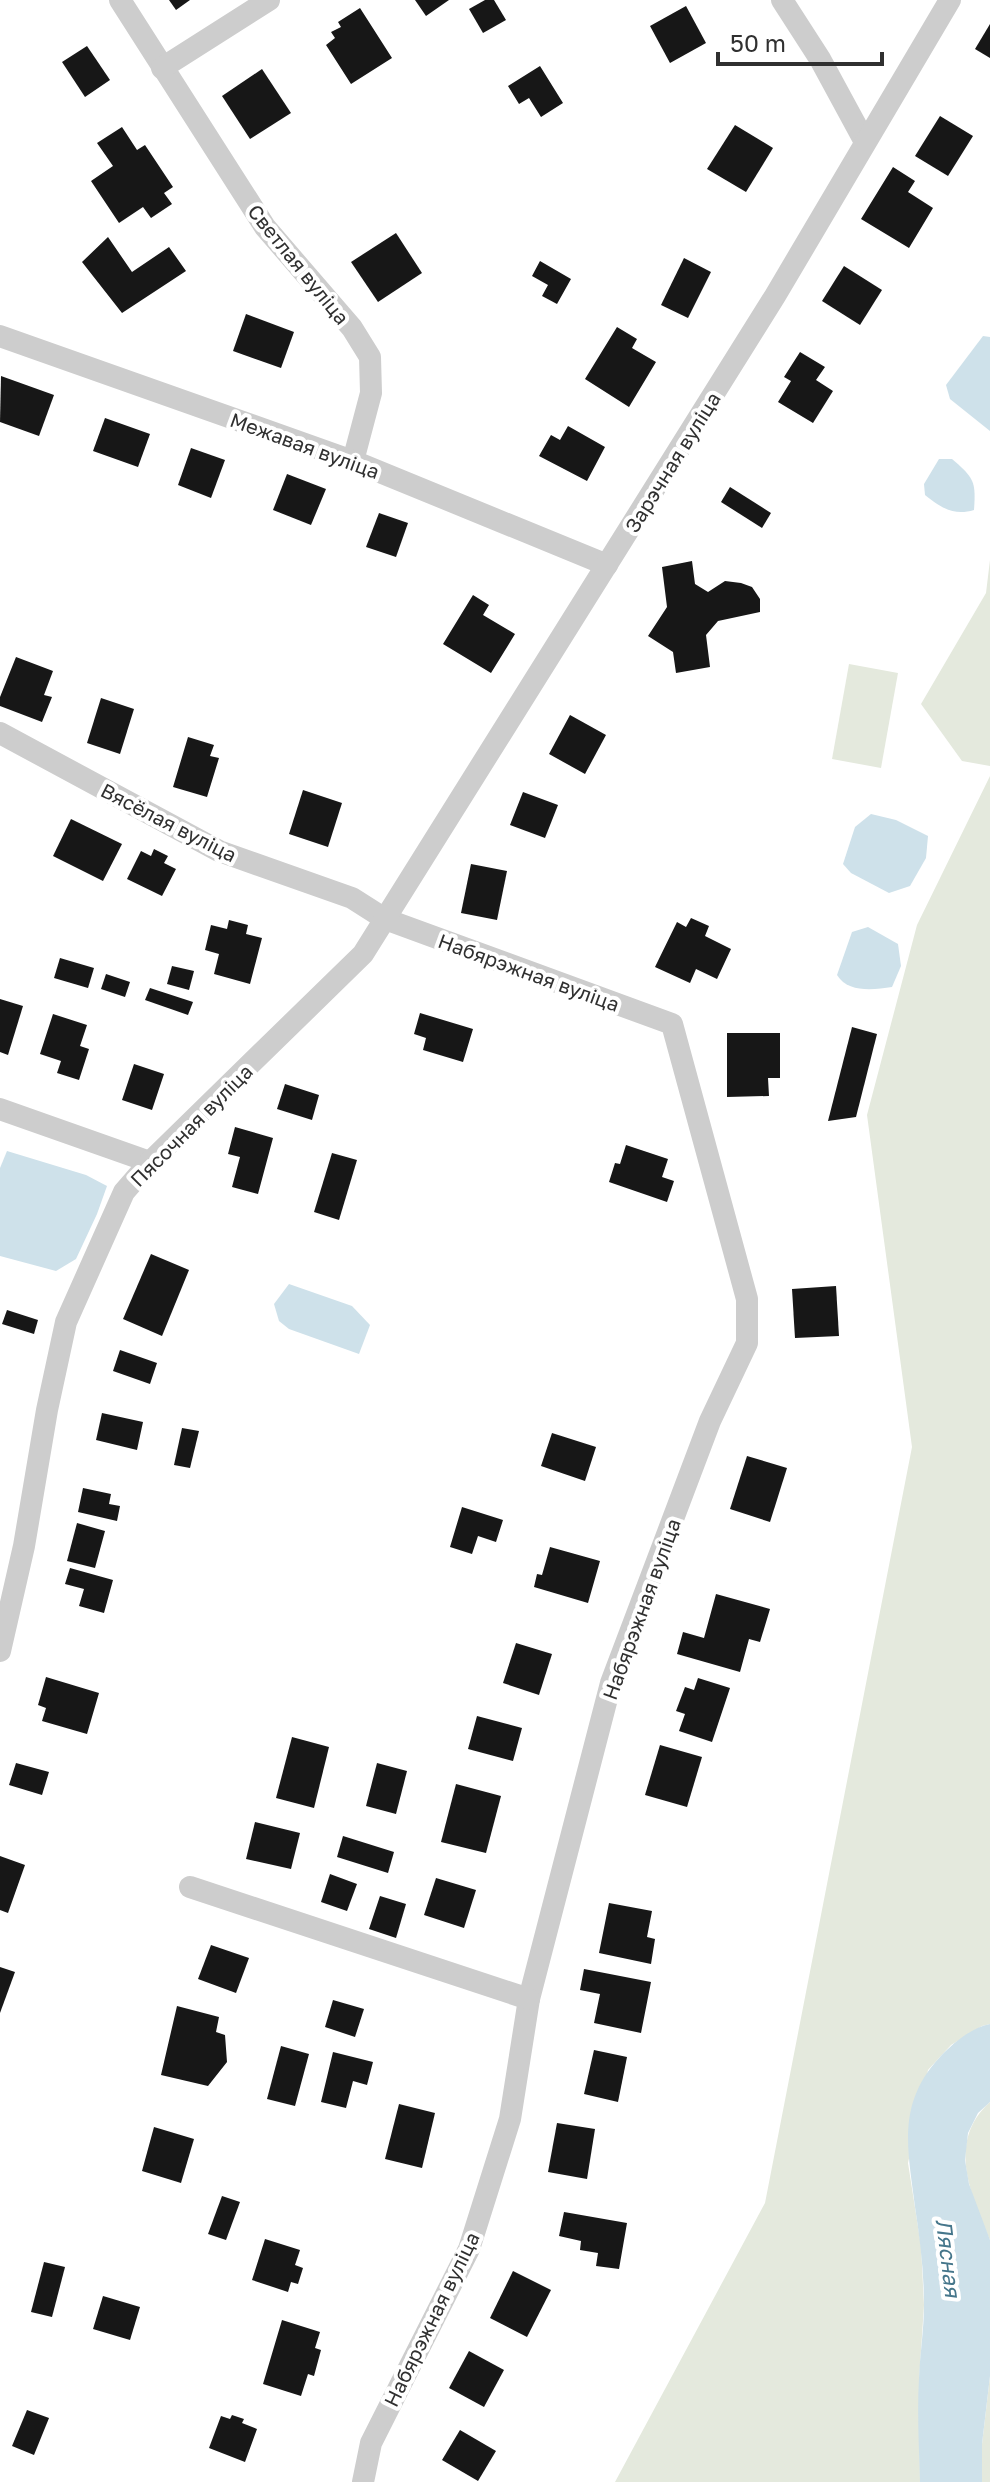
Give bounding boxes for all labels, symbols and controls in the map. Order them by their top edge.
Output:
scale bar [718,16,882,66]
text: 50 m [730,28,786,57]
street label: Светлая вуліца [243,199,355,329]
street label: Зарэчная вуліца [619,387,725,537]
street label: Межавая вуліца [227,407,383,483]
street label: Вясёлая вуліца [97,777,241,867]
street label: Набярэжная вуліца [435,928,623,1016]
street label: Пясочная вуліца [125,1059,257,1191]
street label: Набярэжная вуліца [597,1515,685,1703]
water label: Лясная [931,2217,967,2300]
street label: Набярэжная вуліца [378,2228,484,2410]

